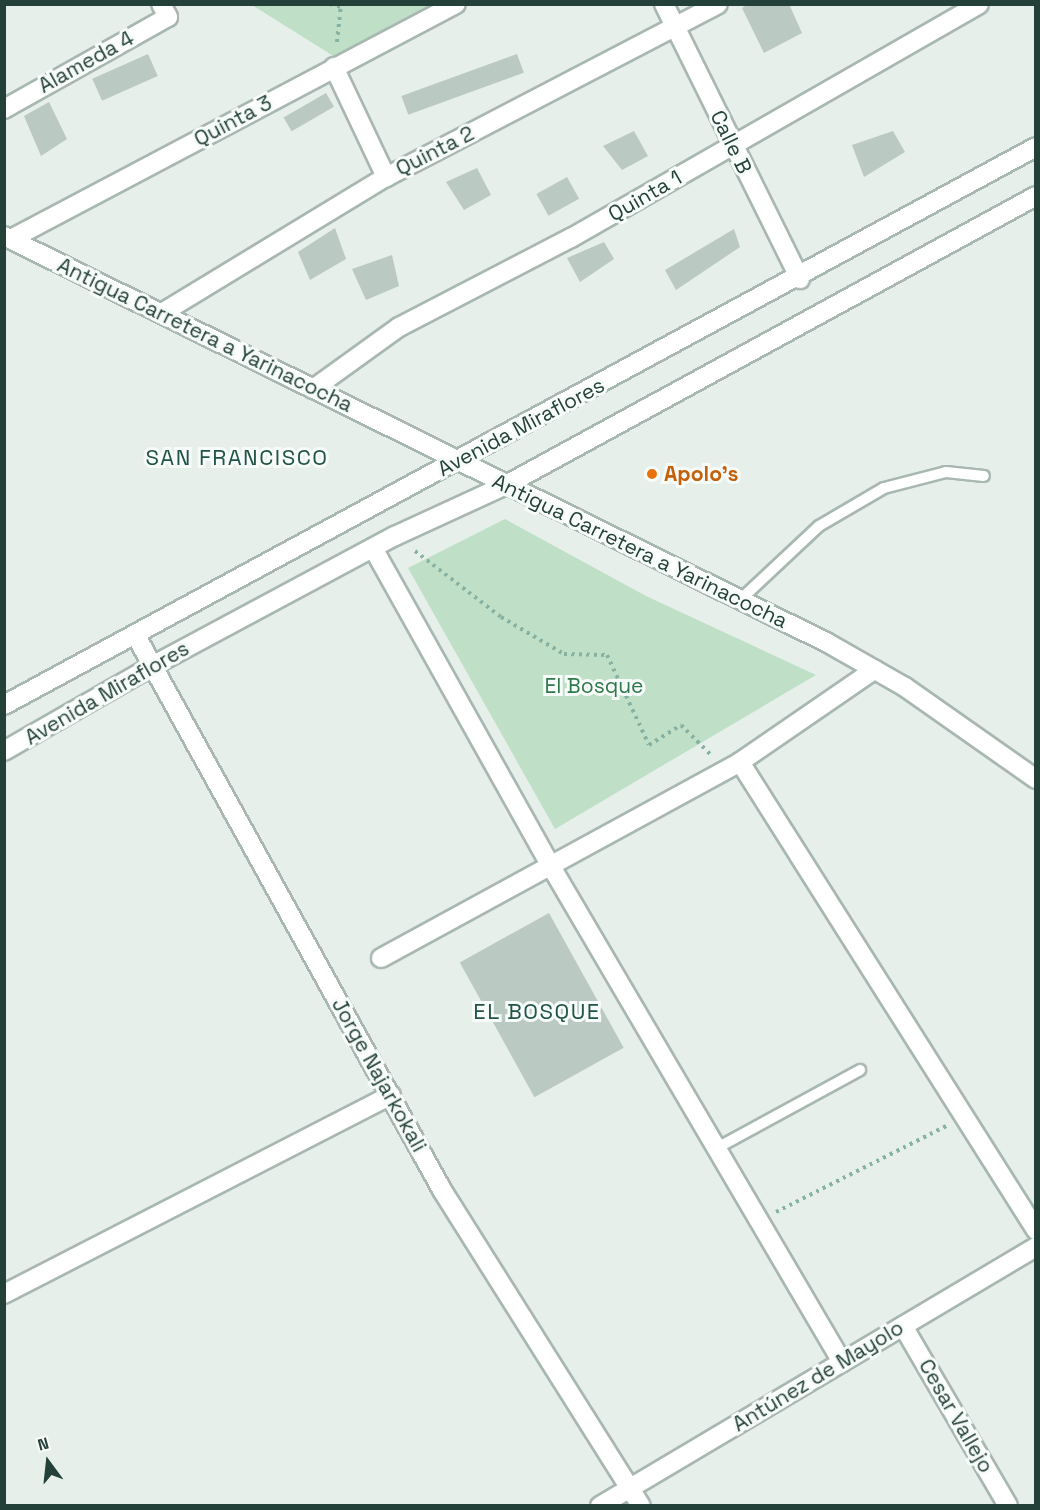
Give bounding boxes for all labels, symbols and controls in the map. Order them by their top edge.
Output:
street label: Alameda 4 [34,26,138,98]
street label: Quinta 3 [190,90,276,152]
street label: Calle B [705,106,757,178]
street label: Quinta 2 [392,121,478,181]
street label: Quinta 1 [604,165,686,227]
street label: Antigua Carretera a Yarinacocha [53,252,357,418]
street label: Avenida Miraflores [433,372,609,482]
district label: SAN FRANCISCO [145,445,329,471]
place label: Apolo's [664,461,738,487]
marker: Apolo's [645,467,659,481]
street label: Antigua Carretera a Yarinacocha [488,468,792,634]
street label: Avenida Miraflores [20,636,194,750]
park label: El Bosque [544,673,644,699]
street label: Jorge Najarkokali [326,994,432,1156]
district label: EL BOSQUE [473,999,601,1025]
street label: Antúnez de Mayolo [728,1315,908,1437]
street label: Cesar Vallejo [913,1354,999,1478]
north arrow [18,1432,78,1492]
text: N [35,1433,51,1456]

